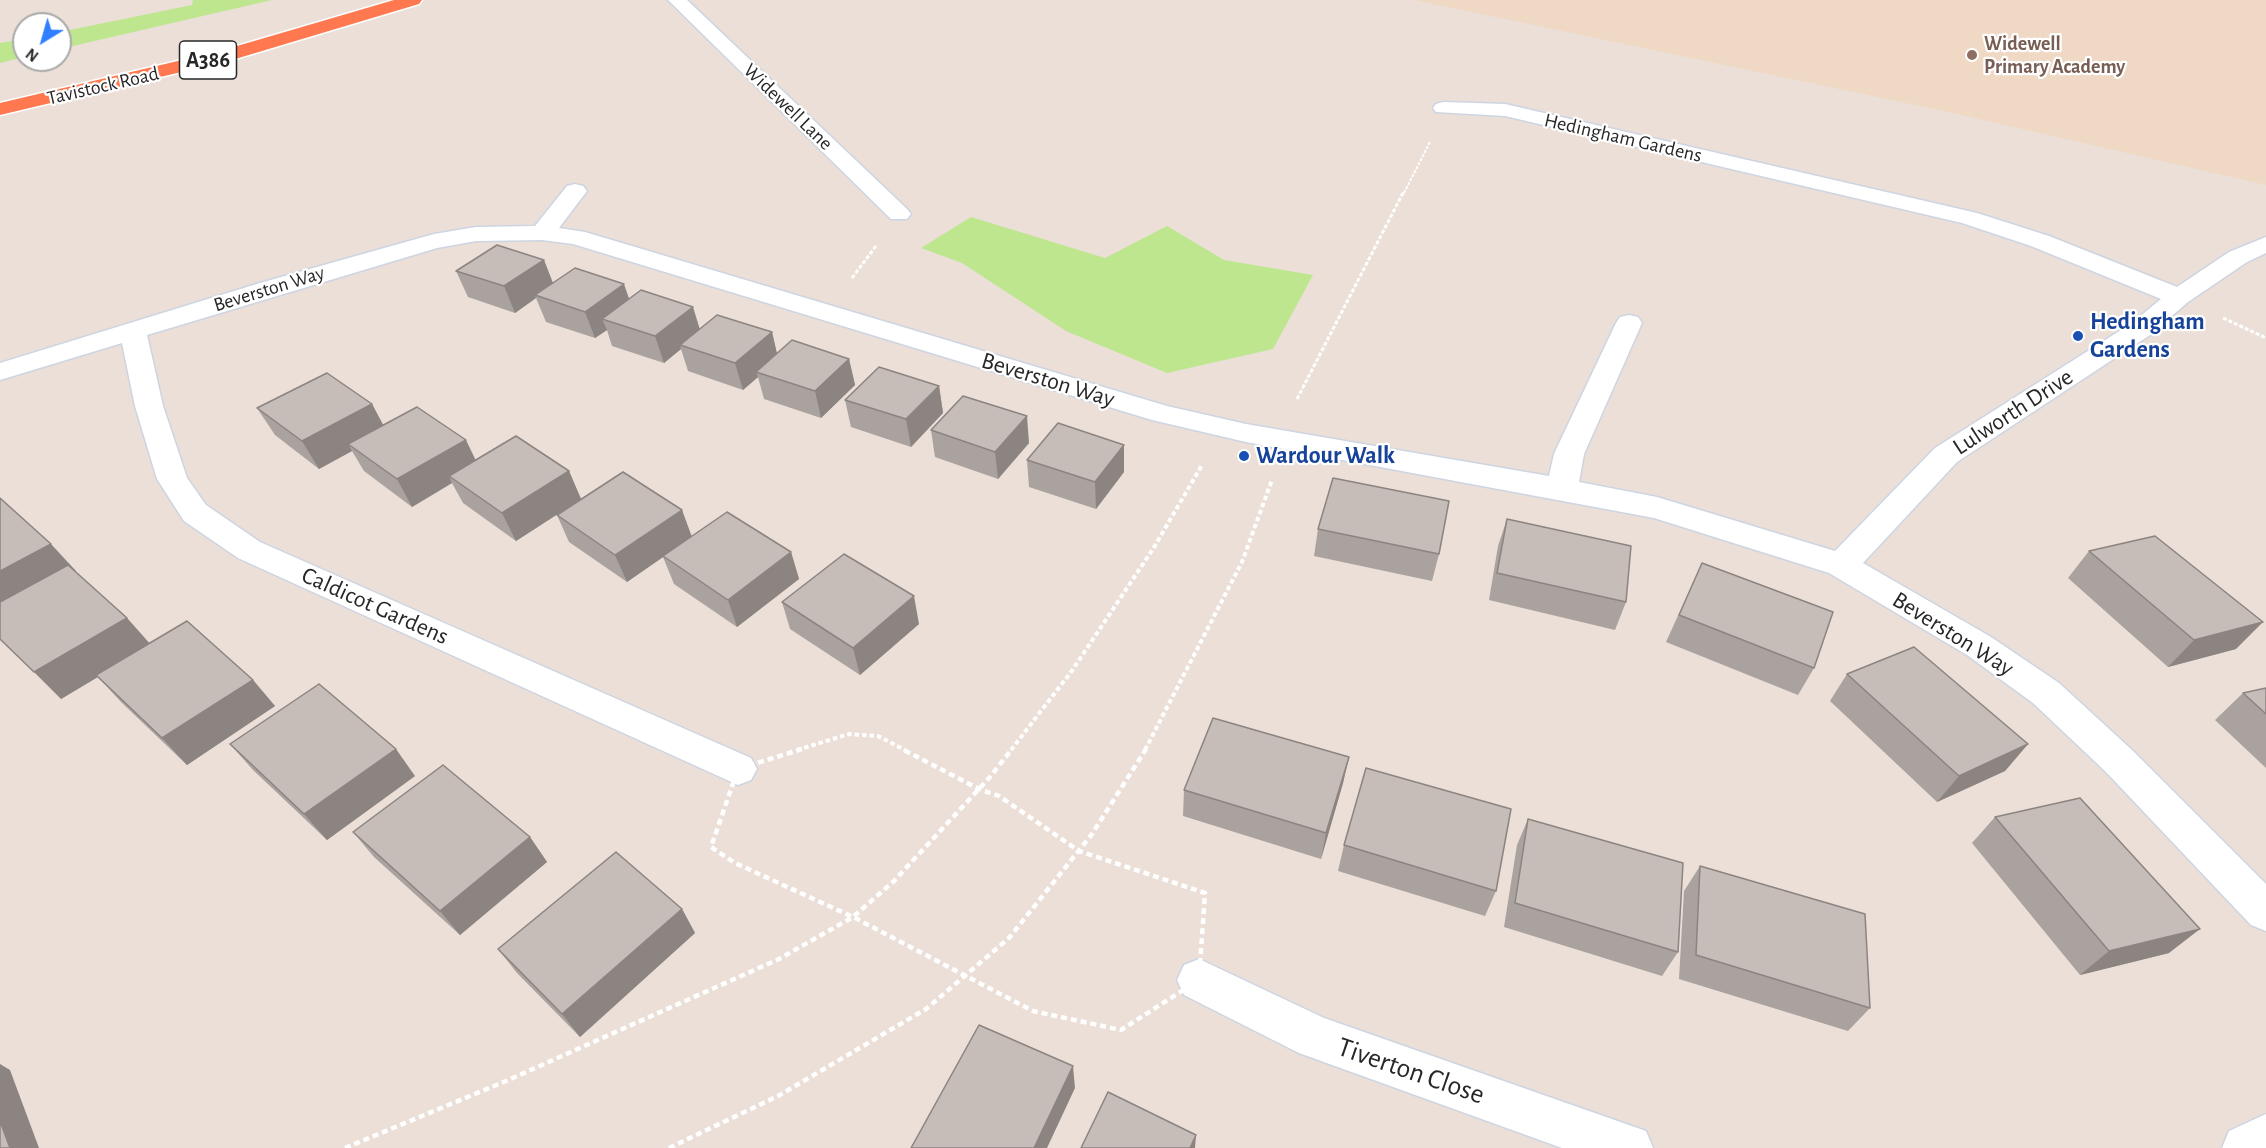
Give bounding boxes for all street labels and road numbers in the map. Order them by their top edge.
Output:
road number: A386 [180,41,236,79]
street label: Widewell Lane [738,59,838,155]
street label: Tavistock Road [45,61,161,111]
street label: Hedingham Gardens [1542,108,1704,168]
street label: Beverston Way [211,261,327,317]
street label: Beverston Way [978,346,1118,414]
street label: Lulworth Drive [1948,363,2078,461]
street label: Caldicot Gardens [297,561,453,651]
street label: Beverston Way [1887,585,2019,683]
street label: Tiverton Close [1333,1030,1489,1112]

